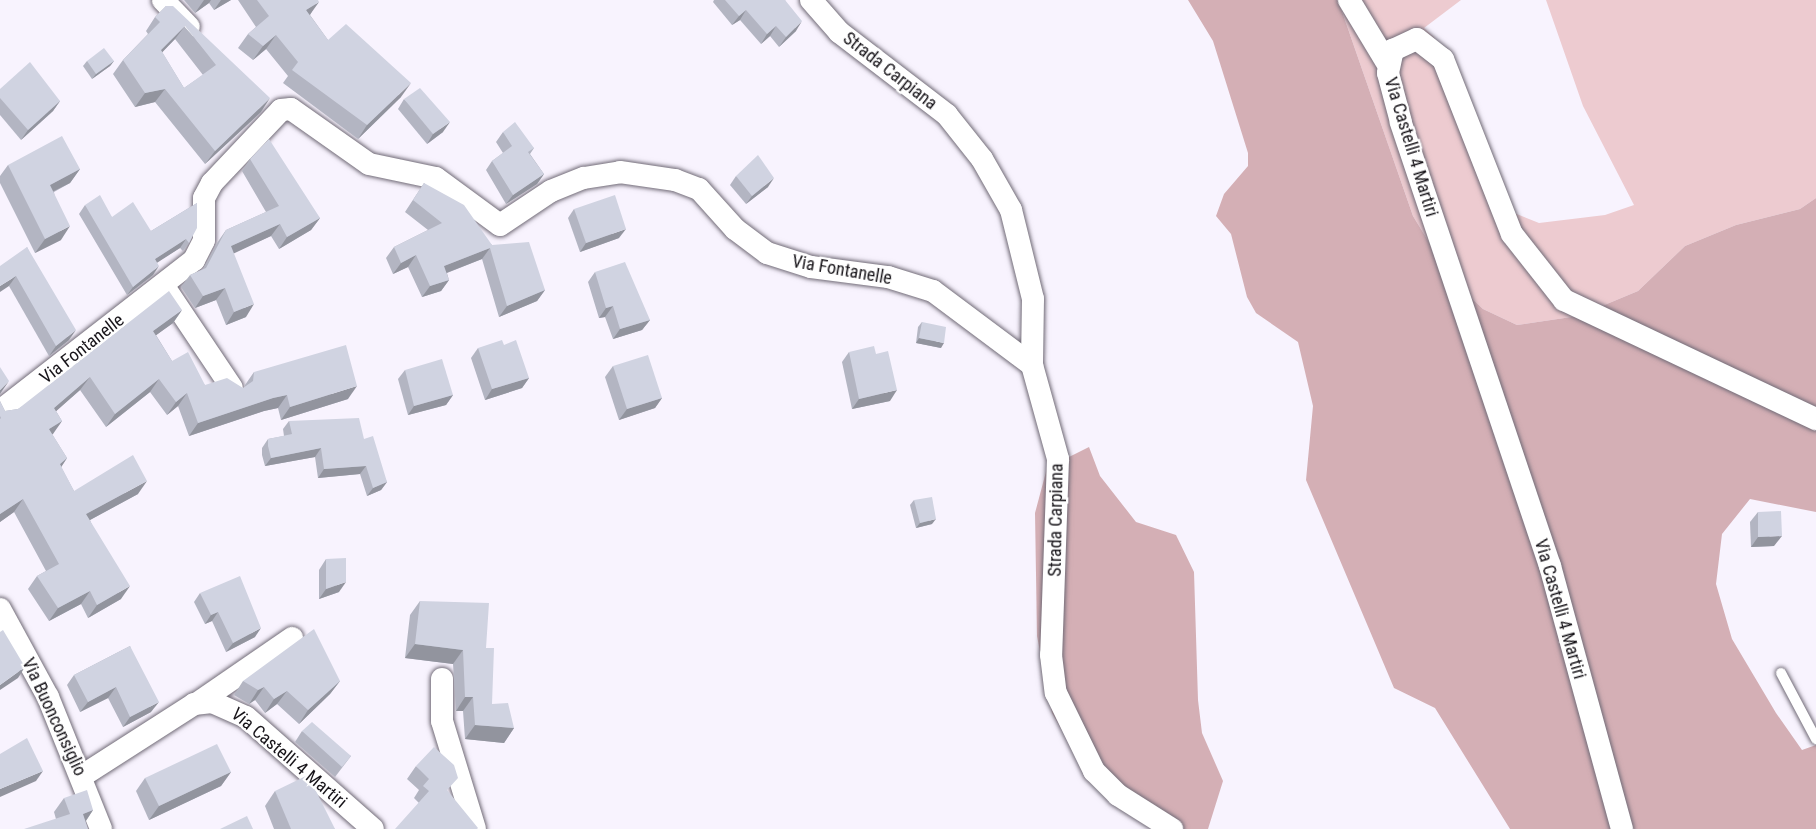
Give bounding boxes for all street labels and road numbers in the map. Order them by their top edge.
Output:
street label: Strada Carpiana [839,28,941,114]
street label: Via Castelli 4 Martiri [1380,75,1442,219]
street label: Via Fontanelle [790,251,894,289]
street label: Via Fontanelle [36,309,128,389]
street label: Strada Carpiana [1044,463,1068,577]
street label: Via Castelli 4 Martiri [1530,537,1590,681]
street label: Via Buonconsiglio [17,655,91,779]
street label: Via Castelli 4 Martiri [227,703,351,813]

